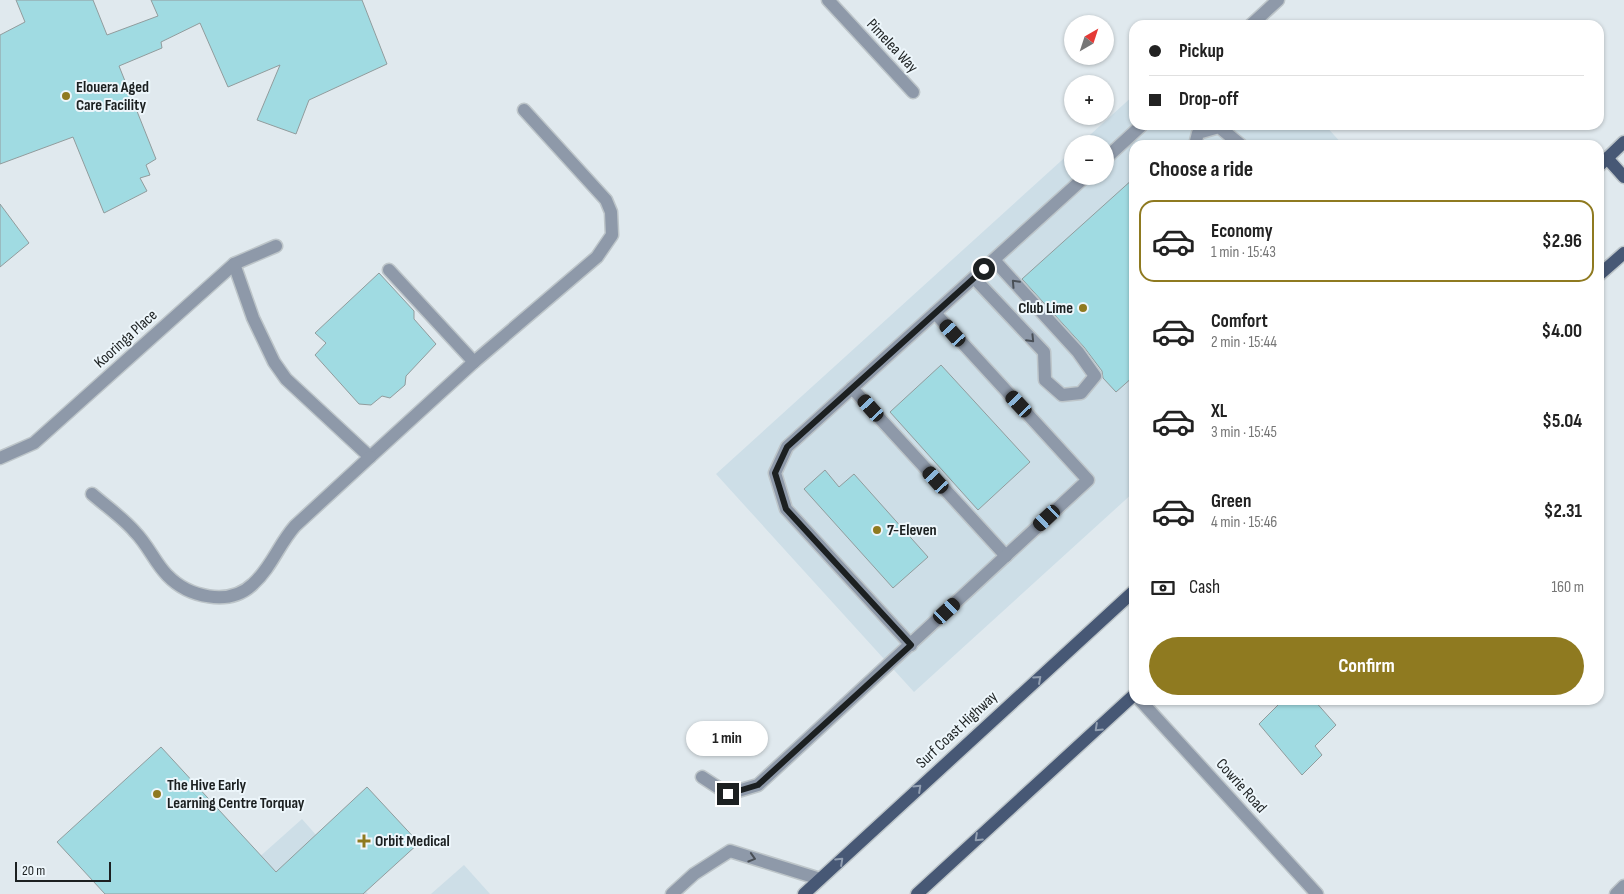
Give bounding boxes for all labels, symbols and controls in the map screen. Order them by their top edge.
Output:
street label: Pimelea Way [862,15,922,77]
north arrow [1064,15,1114,65]
map controls [1064,15,1114,185]
text: Pickup [1179,40,1224,63]
button: + [1064,75,1114,125]
place label: Elouera Aged Care Facility [76,78,149,115]
text: Drop-off [1179,88,1239,111]
marker: Elouera Aged Care Facility [60,90,72,102]
button: − [1064,135,1114,185]
text: Choose a ride [1149,156,1253,183]
icon: car [1151,219,1196,264]
text: Economy [1211,220,1273,243]
text: $2.96 [1542,230,1582,253]
text: 1 min · 15:43 [1211,243,1276,262]
route start [973,258,995,280]
one-way arrow [1012,280,1021,289]
place label: Club Lime [1018,299,1073,318]
marker: Club Lime [1077,302,1089,314]
street label: Kooringa Place [91,306,161,372]
icon: car [1151,309,1196,354]
text: Comfort [1211,310,1268,333]
car [937,317,968,349]
text: $4.00 [1541,320,1582,343]
one-way arrow [1025,333,1034,342]
text: 2 min · 15:44 [1211,333,1277,352]
car [1003,388,1034,420]
car [855,392,886,424]
icon: car [1151,399,1196,444]
text: XL [1211,400,1227,423]
text: $5.04 [1542,410,1582,433]
text: 3 min · 15:45 [1211,423,1277,442]
car [920,464,951,496]
icon: car [1151,489,1196,534]
text: Green [1211,490,1251,513]
text: $2.31 [1544,500,1582,523]
car [1030,502,1063,534]
text: 4 min · 15:46 [1211,513,1277,532]
place label: 7-Eleven [887,521,937,540]
marker: 7-Eleven [871,524,883,536]
icon: cash [1149,574,1177,602]
text: Cash [1189,576,1220,599]
text: 160 m [1551,578,1584,597]
car [930,595,963,627]
button: Confirm [1149,637,1584,695]
one-way arrow [1032,675,1041,684]
street label: Surf Coast Highway [912,687,1002,773]
callout: 1 min [687,722,769,756]
one-way arrow [1094,722,1103,731]
text: 1 min [712,729,742,748]
street label: Cowrie Road [1212,755,1270,817]
place label: The Hive Early Learning Centre Torquay [167,776,305,813]
route end [717,783,739,805]
one-way arrow [913,785,922,794]
marker: The Hive Early Learning Centre Torquay [151,788,163,800]
place label: Orbit Medical [375,832,450,851]
one-way arrow [975,832,984,841]
marker: Orbit Medical [357,834,371,848]
one-way arrow [747,852,756,862]
one-way arrow [834,858,843,867]
scale bar [15,859,111,882]
text: 20 m [22,862,45,879]

